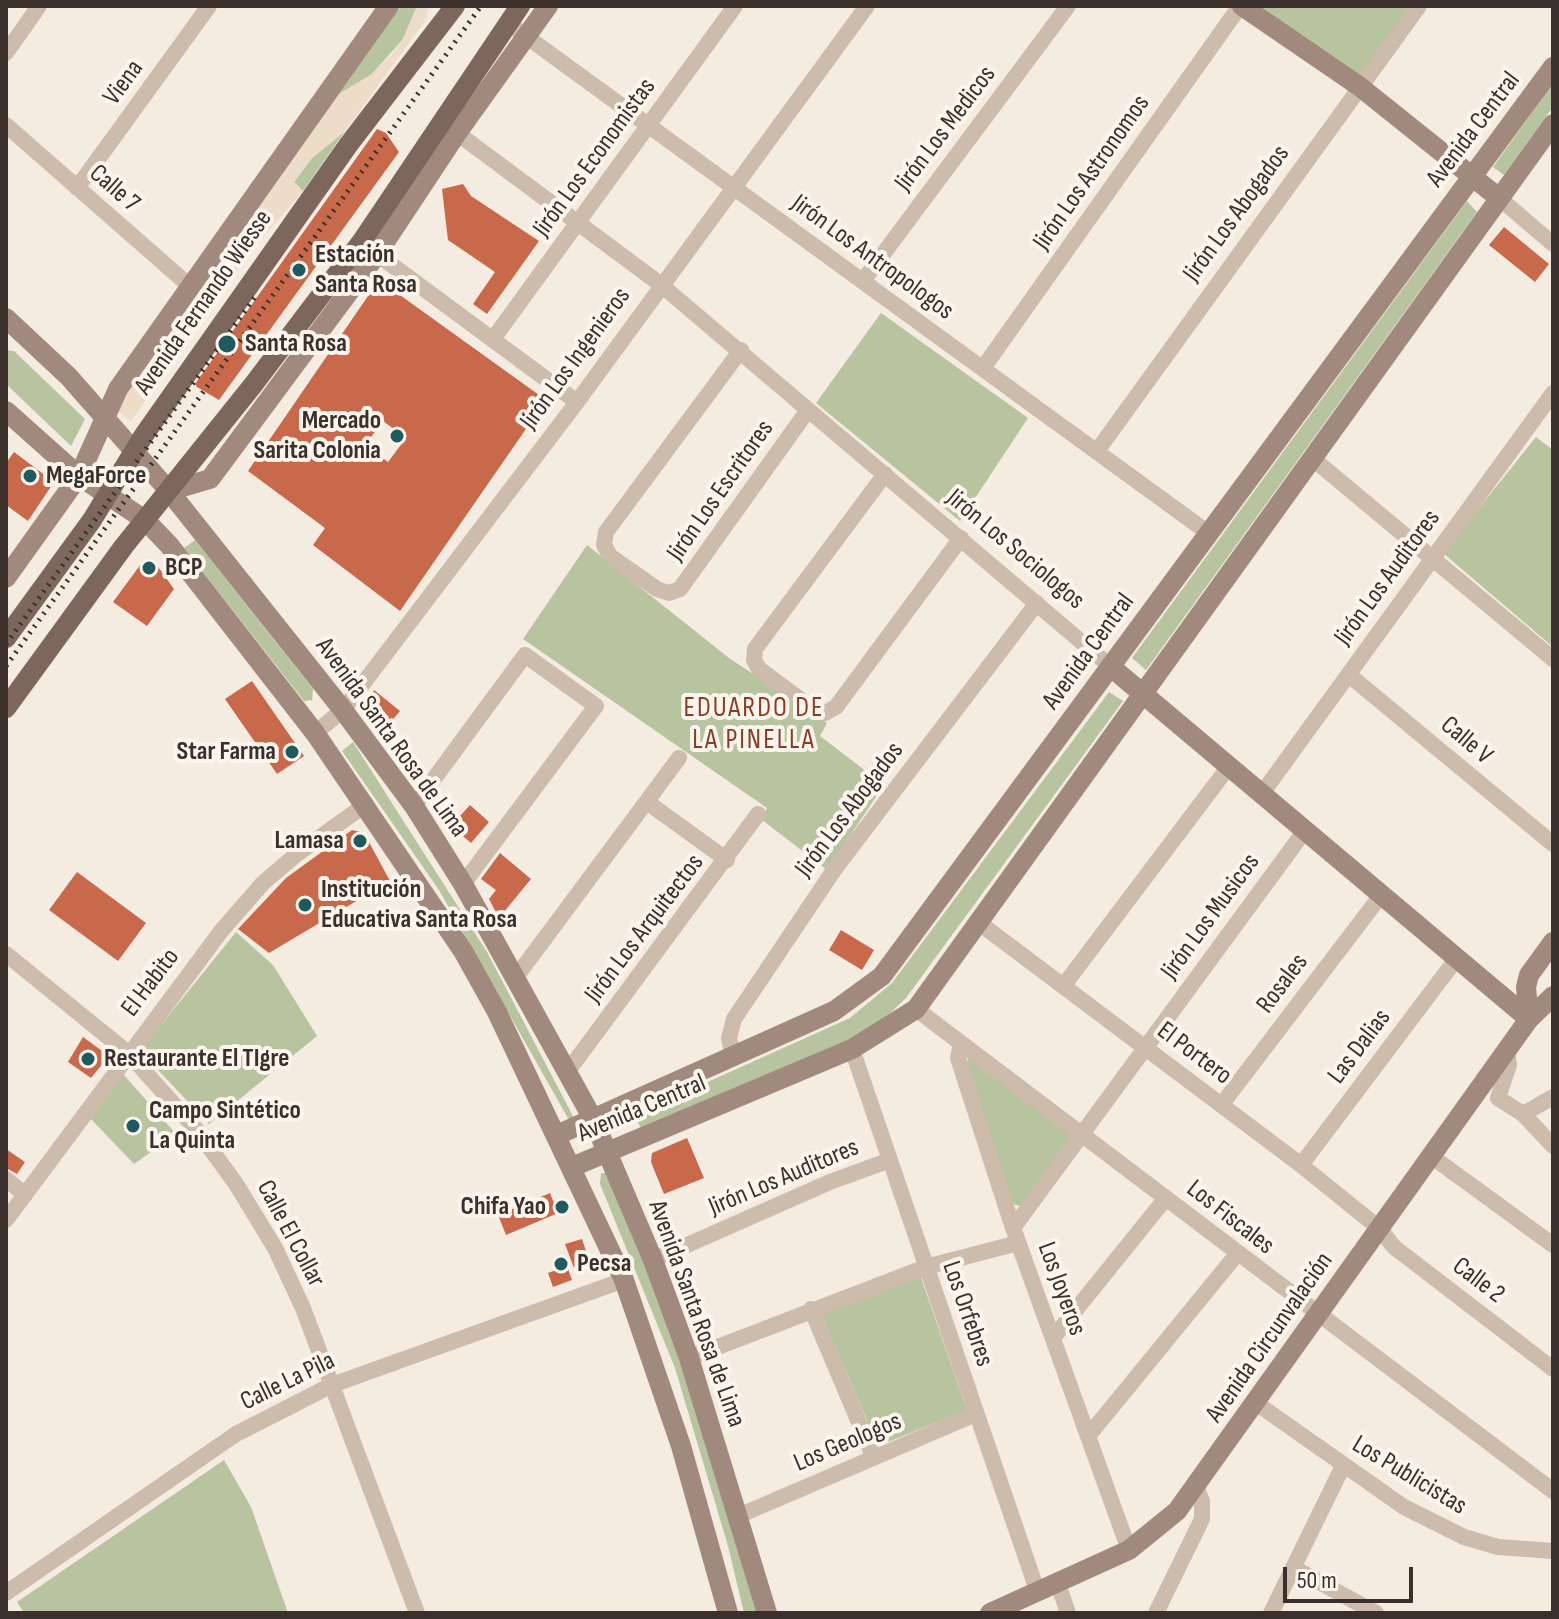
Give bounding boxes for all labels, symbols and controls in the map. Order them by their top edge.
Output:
street label: Viena [97,54,151,112]
street label: Jirón Los Medicos [889,60,1003,198]
street label: Avenida Central [1421,66,1527,194]
street label: Jirón Los Economistas [527,73,663,243]
street label: Jirón Los Astronomos [1027,90,1157,256]
street label: Jirón Los Abogados [1177,140,1297,288]
street label: Calle 7 [82,159,146,219]
street label: Jirón Los Antropologos [785,189,959,327]
street label: Avenida Fernando Wiesse [129,205,279,401]
place label: Estación Santa Rosa [315,239,417,300]
marker: Estación Santa Rosa [290,261,308,279]
street label: Jirón Los Ingenieros [514,282,638,436]
place label: Santa Rosa [245,328,347,360]
marker: Santa Rosa [216,333,238,355]
place label: Mercado Sarita Colonia [253,405,381,466]
street label: Jirón Los Escritores [661,415,781,567]
marker: Mercado Sarita Colonia [388,427,406,445]
place label: MegaForce [46,460,146,492]
marker: MegaForce [21,467,39,485]
street label: Jirón Los Sociologos [940,483,1090,617]
street label: Jirón Los Auditores [1328,504,1448,652]
place label: BCP [165,552,202,584]
marker: BCP [140,559,158,577]
street label: Avenida Central [1036,588,1142,716]
street label: Avenida Santa Rosa de Lima [308,632,474,844]
district label: EDUARDO DE LA PINELLA [683,692,825,758]
street label: Calle V [1434,710,1498,772]
place label: Star Farma [176,736,276,768]
street label: Jirón Los Abogados [789,736,911,884]
marker: Star Farma [283,743,301,761]
place label: Lamasa [274,825,344,857]
marker: Lamasa [351,832,369,850]
street label: Jirón Los Arquitectos [579,848,711,1010]
street label: Jirón Los Musicos [1155,848,1267,986]
place label: Institución Educativa Santa Rosa [321,874,517,936]
marker: Institución Educativa Santa Rosa [296,896,314,914]
street label: El Habito [115,943,187,1023]
street label: Rosales [1251,948,1315,1020]
street label: Las Dalias [1322,1004,1398,1090]
street label: El Portero [1151,1016,1237,1092]
place label: Restaurante El TIgre [104,1043,289,1075]
marker: Restaurante El TIgre [79,1050,97,1068]
street label: Avenida Central [573,1068,711,1150]
place label: Campo Sintético La Quinta [149,1095,301,1156]
marker: Campo Sintético La Quinta [124,1117,142,1135]
street label: Jirón Los Auditores [704,1132,864,1224]
street label: Los Fiscales [1180,1174,1280,1262]
street label: Calle El Collar [249,1175,331,1293]
place label: Chifa Yao [461,1191,546,1223]
street label: Avenida Santa Rosa de Lima [640,1196,752,1432]
marker: Chifa Yao [553,1198,571,1216]
street label: Los Joyeros [1030,1238,1092,1340]
street label: Avenida Circunvalación [1200,1247,1340,1429]
place label: Pecsa [577,1248,631,1280]
street label: Calle 2 [1446,1251,1510,1311]
marker: Pecsa [552,1255,570,1273]
street label: Los Orfebres [934,1257,1000,1371]
street label: Calle La Pila [236,1346,340,1418]
street label: Los Geologos [790,1406,906,1480]
street label: Los Publicistas [1346,1430,1472,1522]
scale bar [1287,1551,1417,1601]
text: 50 m [1297,1566,1337,1595]

